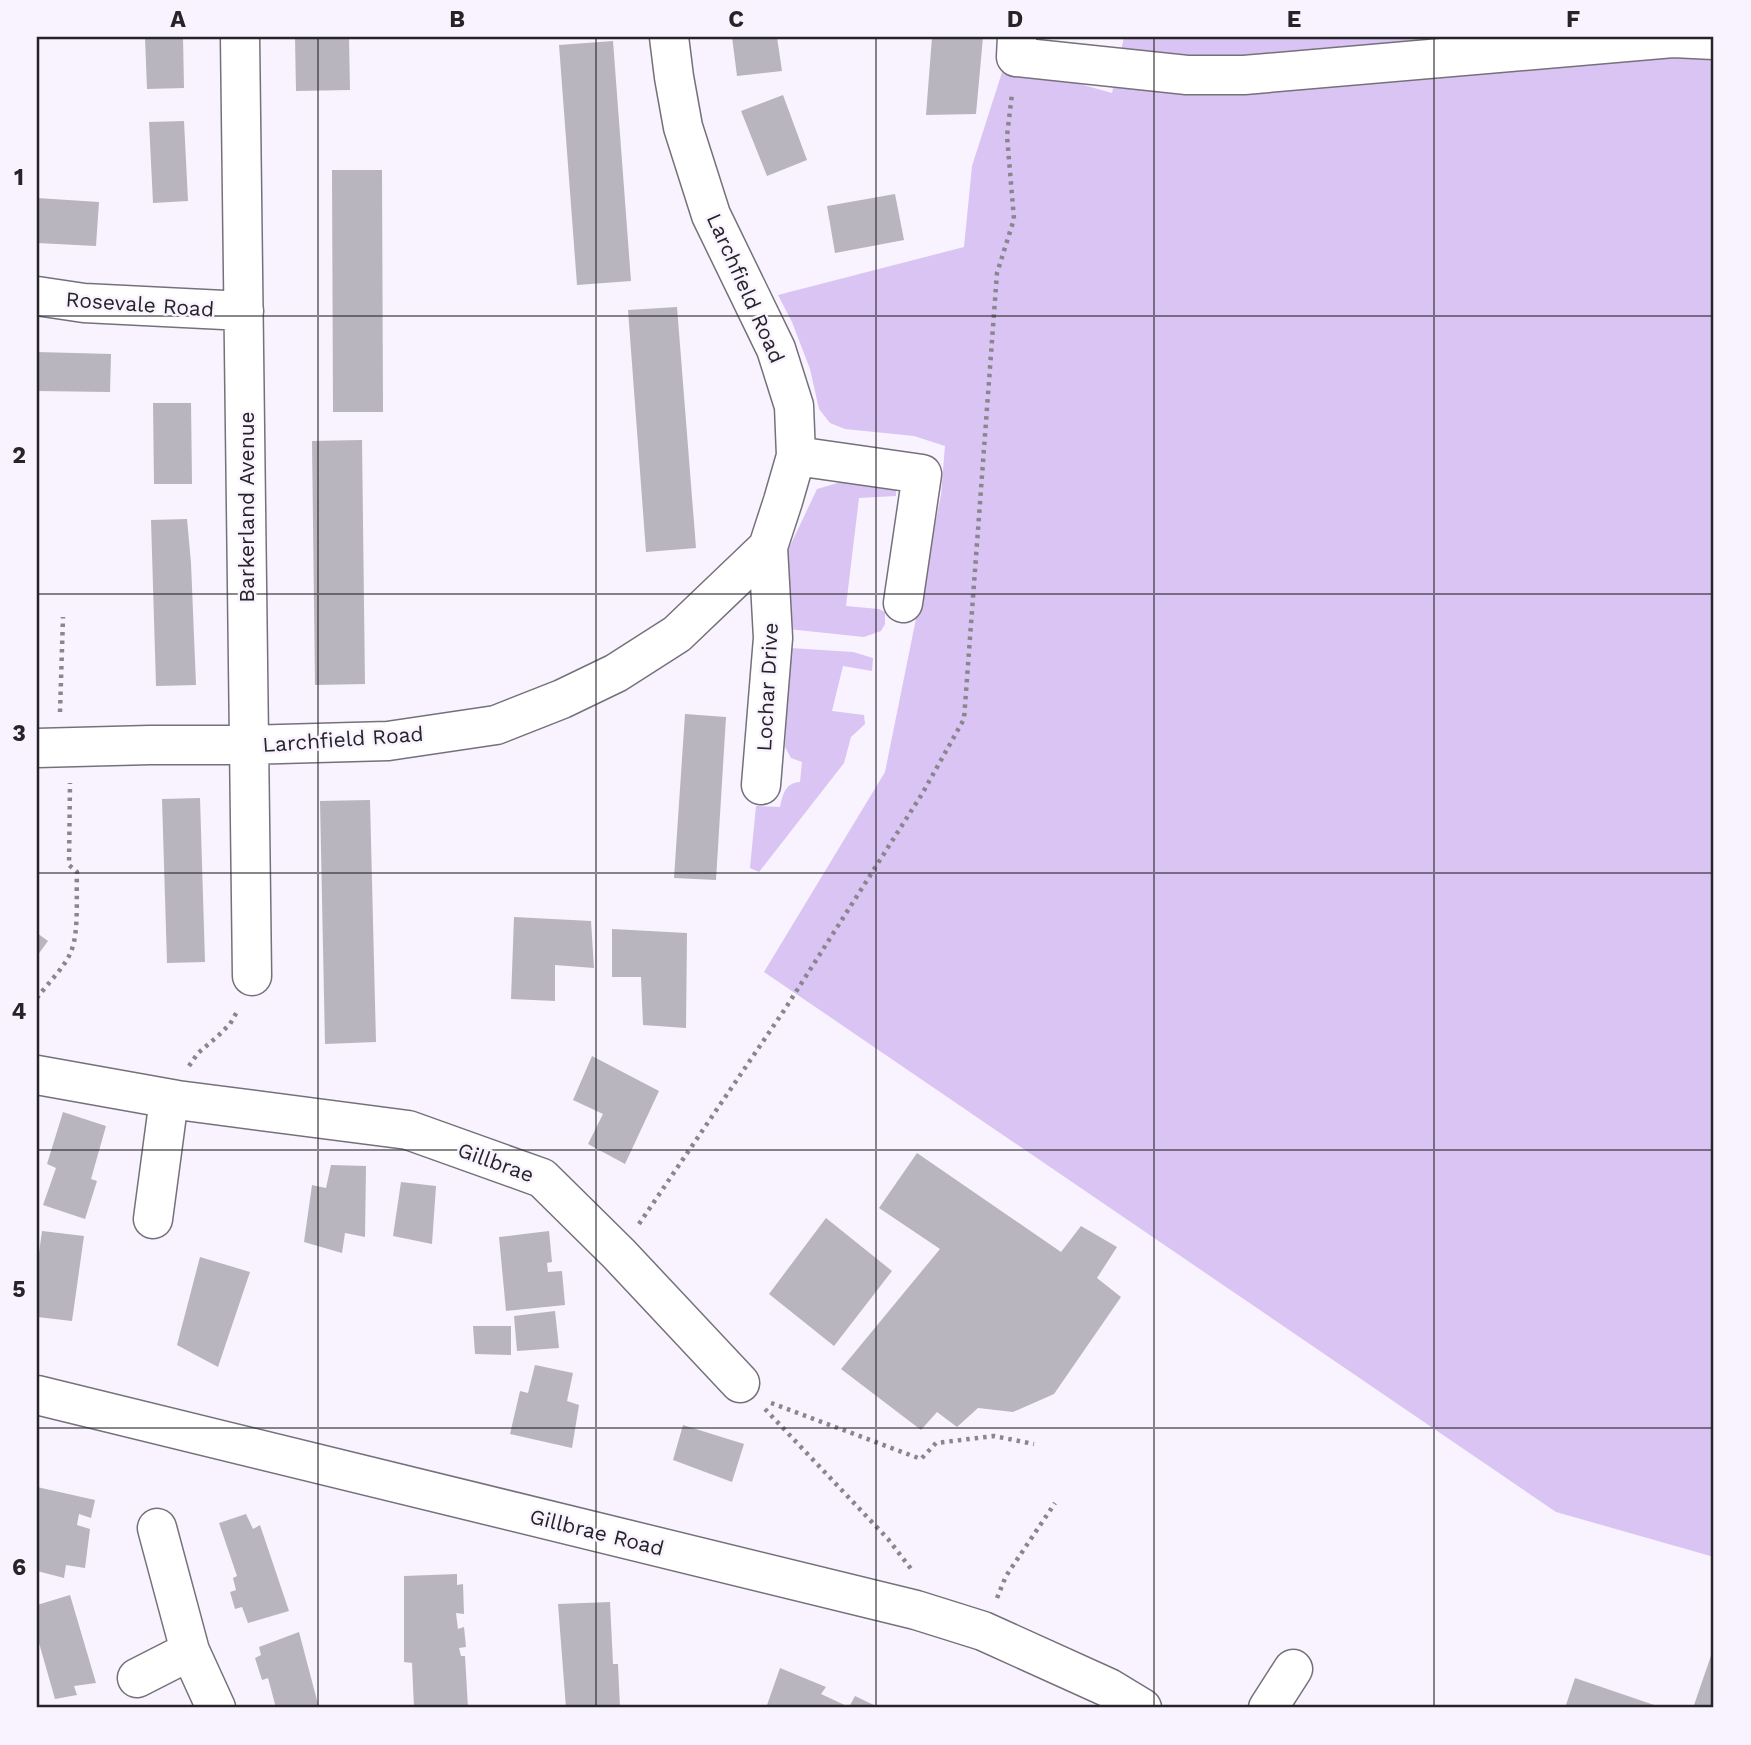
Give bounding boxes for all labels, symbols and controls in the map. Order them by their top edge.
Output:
text: A [170,6,186,33]
text: B [449,6,465,33]
text: C [728,6,744,33]
text: D [1007,6,1023,33]
text: E [1287,6,1301,33]
text: F [1566,6,1580,33]
text: 1 [14,164,24,191]
street label: Larchfield Road [702,209,790,367]
street label: Rosevale Road [65,286,215,322]
street label: Barkerland Avenue [234,411,259,603]
text: 2 [12,442,26,469]
street label: Lochar Drive [751,622,783,752]
text: 3 [12,720,26,747]
street label: Larchfield Road [262,721,424,757]
text: 4 [12,998,27,1025]
street label: Gillbrae [455,1137,537,1187]
text: 5 [12,1276,26,1303]
street label: Gillbrae Road [527,1503,667,1561]
text: 6 [12,1554,26,1581]

